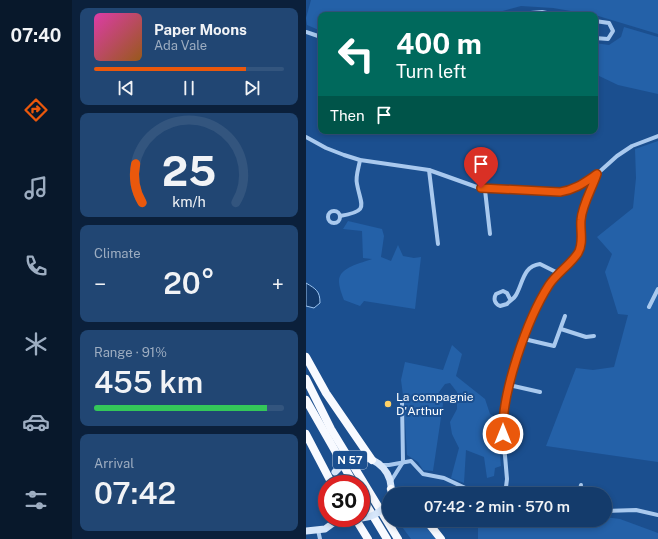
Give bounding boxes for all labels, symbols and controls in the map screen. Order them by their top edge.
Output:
text: Paper Moons [154,21,247,38]
text: 07:40 [11,25,61,46]
text: 400 m [396,27,482,60]
icon: left [330,28,382,80]
text: Ada Vale [154,38,207,53]
text: Turn left [396,61,466,82]
icon: previous [115,77,137,99]
icon: pause [178,77,200,99]
icon: next [241,77,263,99]
icon: directions [22,96,50,124]
icon: arrive [373,104,395,126]
text: Then [330,107,365,124]
text: 25 [162,146,216,195]
pin [464,147,498,188]
icon: arrive [470,153,492,175]
icon: music [22,174,50,202]
text: km/h [172,192,206,209]
text: Climate [94,246,141,261]
icon: phone [22,252,50,280]
text: 20° [163,265,215,301]
text: − [94,271,106,297]
text: + [272,271,284,297]
icon: climate [22,330,50,358]
text: Range · 91% [94,345,167,360]
text: 455 km [94,364,203,400]
place label: La compagnie D'Arthur [396,390,474,418]
marker: La compagnie D'Arthur [383,399,393,409]
icon: car [22,408,50,436]
position arrow [482,413,524,455]
road number: N 57 [333,451,367,469]
text: Arrival [94,456,134,471]
text: 07:42 [94,475,176,511]
speed limit sign: 30 [318,475,370,527]
icon: filters [22,486,50,514]
text: 07:42 · 2 min · 570 m [424,498,570,515]

